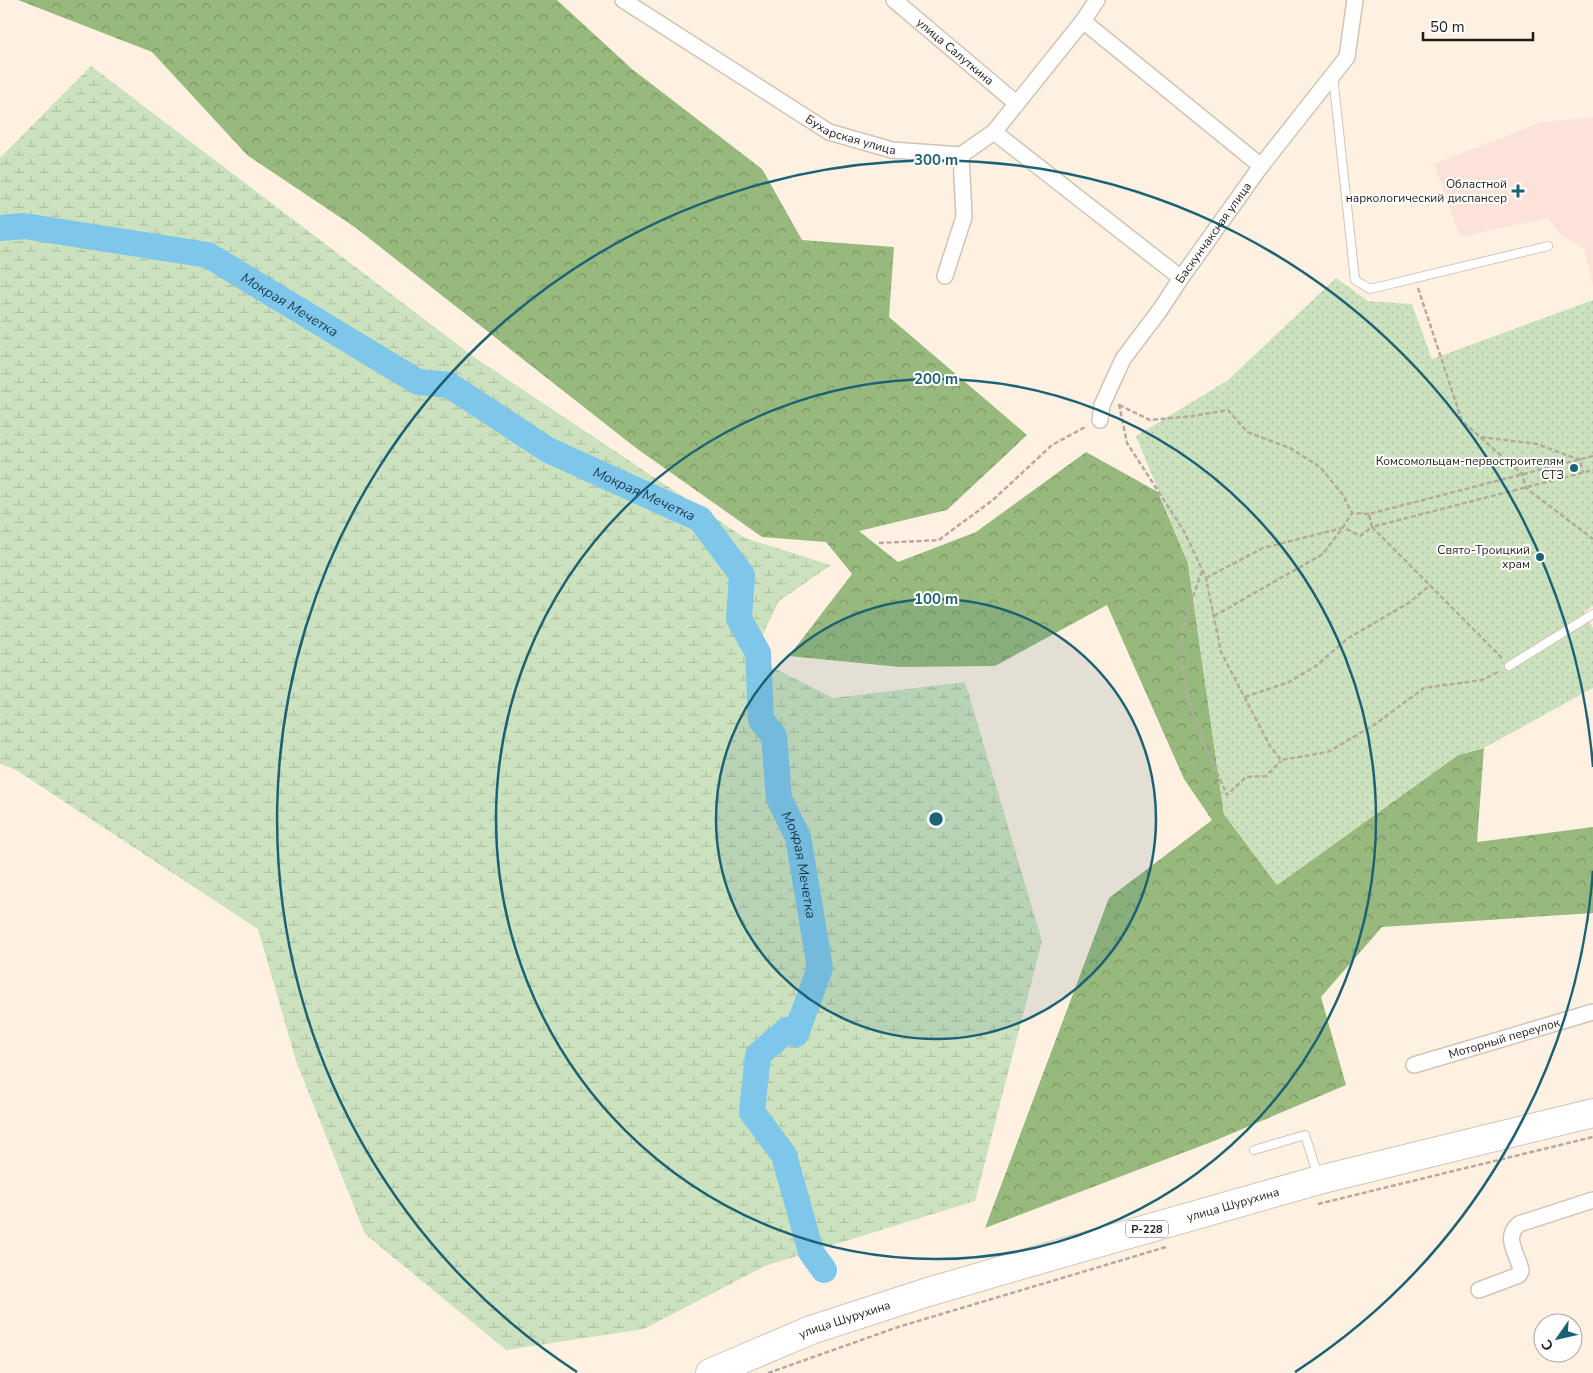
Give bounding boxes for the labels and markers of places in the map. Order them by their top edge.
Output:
place label: Областной наркологический диспансер [1346,176,1507,206]
marker: Областной наркологический диспансер [1511,184,1525,198]
place label: Комсомольцам-первостроителям СТЗ [1376,453,1564,483]
marker: Комсомольцам-первостроителям СТЗ [1568,462,1580,474]
place label: Свято-Троицкий храм [1437,542,1530,572]
marker: Свято-Троицкий храм [1534,551,1546,563]
centre of rings [927,810,945,828]

